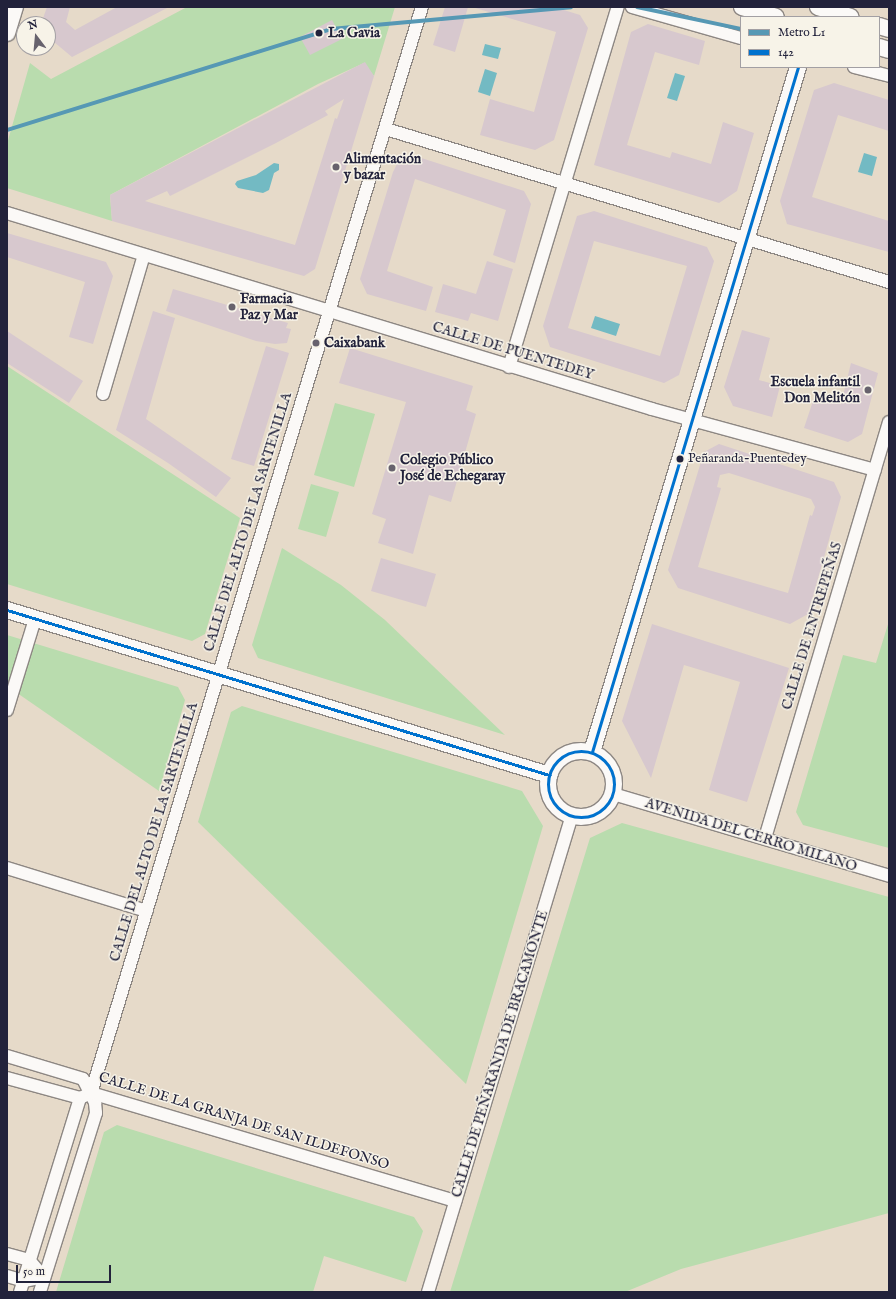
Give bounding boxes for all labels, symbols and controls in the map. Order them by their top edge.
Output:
north arrow [16,16,56,56]
legend [740,16,880,68]
text: N [26,17,39,33]
place label: La Gavia [328,25,380,41]
text: Metro L1 [778,25,825,40]
marker: La Gavia [313,27,325,39]
text: 142 [778,45,794,60]
place label: Alimentación y bazar [344,151,421,184]
marker: Alimentación y bazar [331,162,341,172]
place label: Farmacia Paz y Mar [240,291,298,324]
marker: Farmacia Paz y Mar [227,302,237,312]
street label: CALLE DE PUENTEDEY [430,318,596,384]
place label: Caixabank [324,335,385,351]
marker: Caixabank [311,338,321,348]
place label: Escuela infantil Don Melitón [771,374,860,406]
marker: Escuela infantil Don Melitón [863,385,873,395]
street label: CALLE DEL ALTO DE LA SARTENILLA [200,390,296,654]
place label: Peñaranda-Puentedey [688,451,807,467]
place label: Colegio Público José de Echegaray [400,452,505,484]
marker: Peñaranda-Puentedey [675,454,685,464]
marker: Colegio Público José de Echegaray [387,463,397,473]
street label: CALLE DE ENTREPEÑAS [778,540,846,712]
street label: CALLE DEL ALTO DE LA SARTENILLA [106,700,202,964]
street label: AVENIDA DEL CERRO MILANO [643,795,859,875]
street label: CALLE DE PEÑARANDA DE BRACAMONTE [448,908,552,1200]
street label: CALLE DE LA GRANJA DE SAN ILDEFONSO [97,1069,391,1173]
scale bar [18,1257,113,1283]
text: 50 m [23,1264,45,1279]

